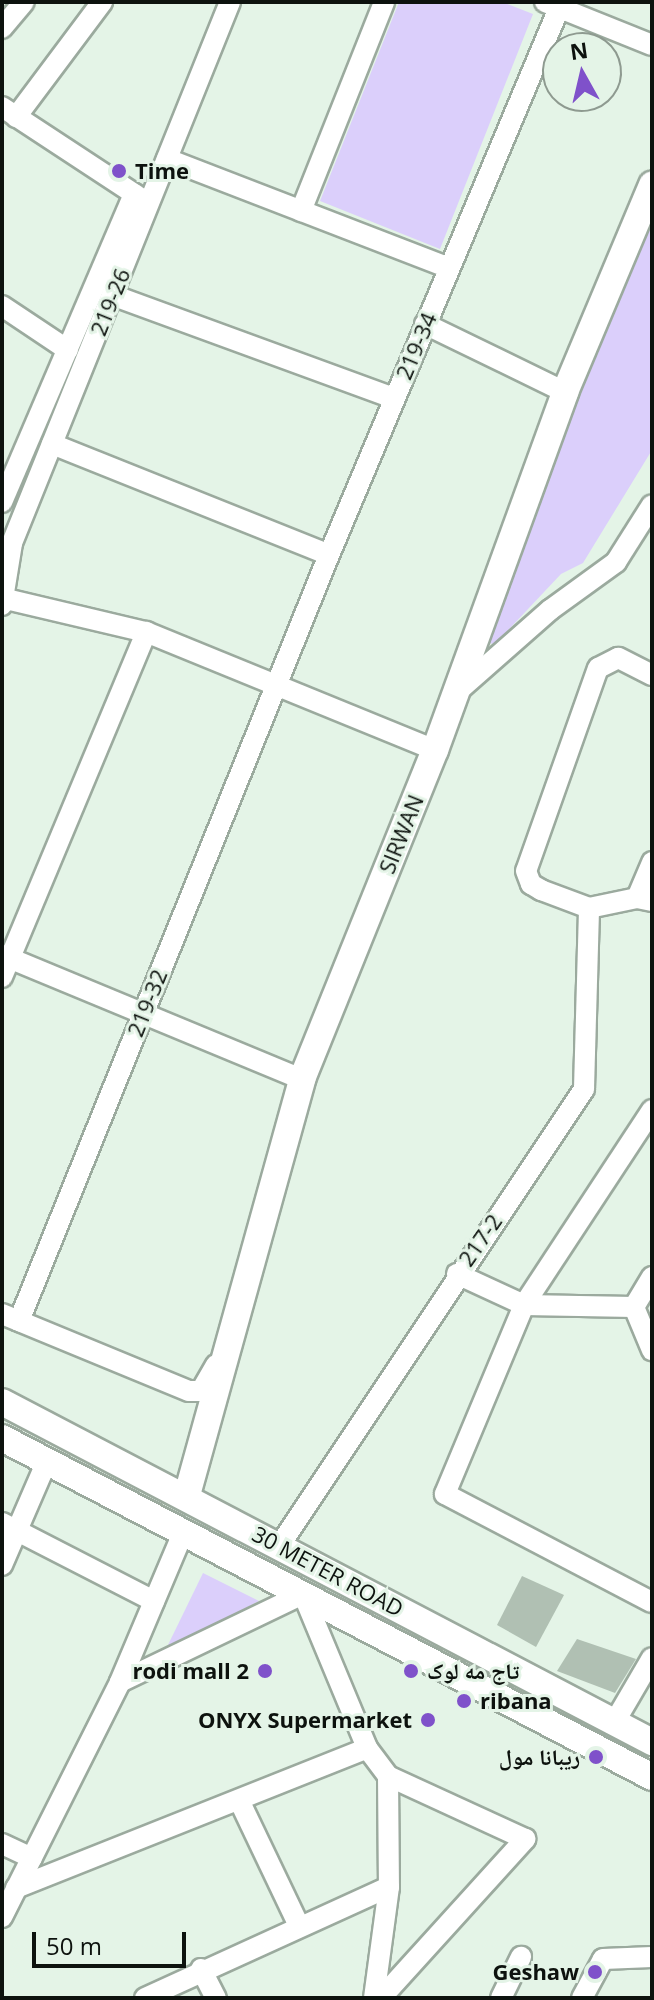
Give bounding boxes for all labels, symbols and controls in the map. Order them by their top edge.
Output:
north arrow [542,32,622,112]
text: N [568,34,590,66]
place label: Time [135,158,189,184]
marker: Time [110,162,128,180]
street label: 219-26 [85,265,135,339]
street label: 219-34 [390,309,442,383]
street label: SIRWAN [373,791,429,877]
street label: 219-32 [122,966,172,1040]
street label: 217-2 [453,1209,507,1271]
street label: 30 METER ROAD [248,1520,408,1622]
place label: rodi mall 2 [132,1658,249,1684]
place label: تاج مه لوک [427,1658,519,1684]
marker: rodi mall 2 [256,1662,274,1680]
marker: تاج مه لوک [402,1662,420,1680]
place label: ribana [480,1688,552,1714]
marker: ribana [455,1692,473,1710]
place label: ONYX Supermarket [198,1707,412,1733]
marker: ONYX Supermarket [419,1711,437,1729]
place label: ريبانا مول [499,1744,580,1770]
marker: ريبانا مول [587,1748,605,1766]
scale bar [36,1916,190,1966]
text: 50 m [46,1929,102,1962]
place label: Geshaw [493,1959,579,1985]
marker: Geshaw [586,1963,604,1981]

